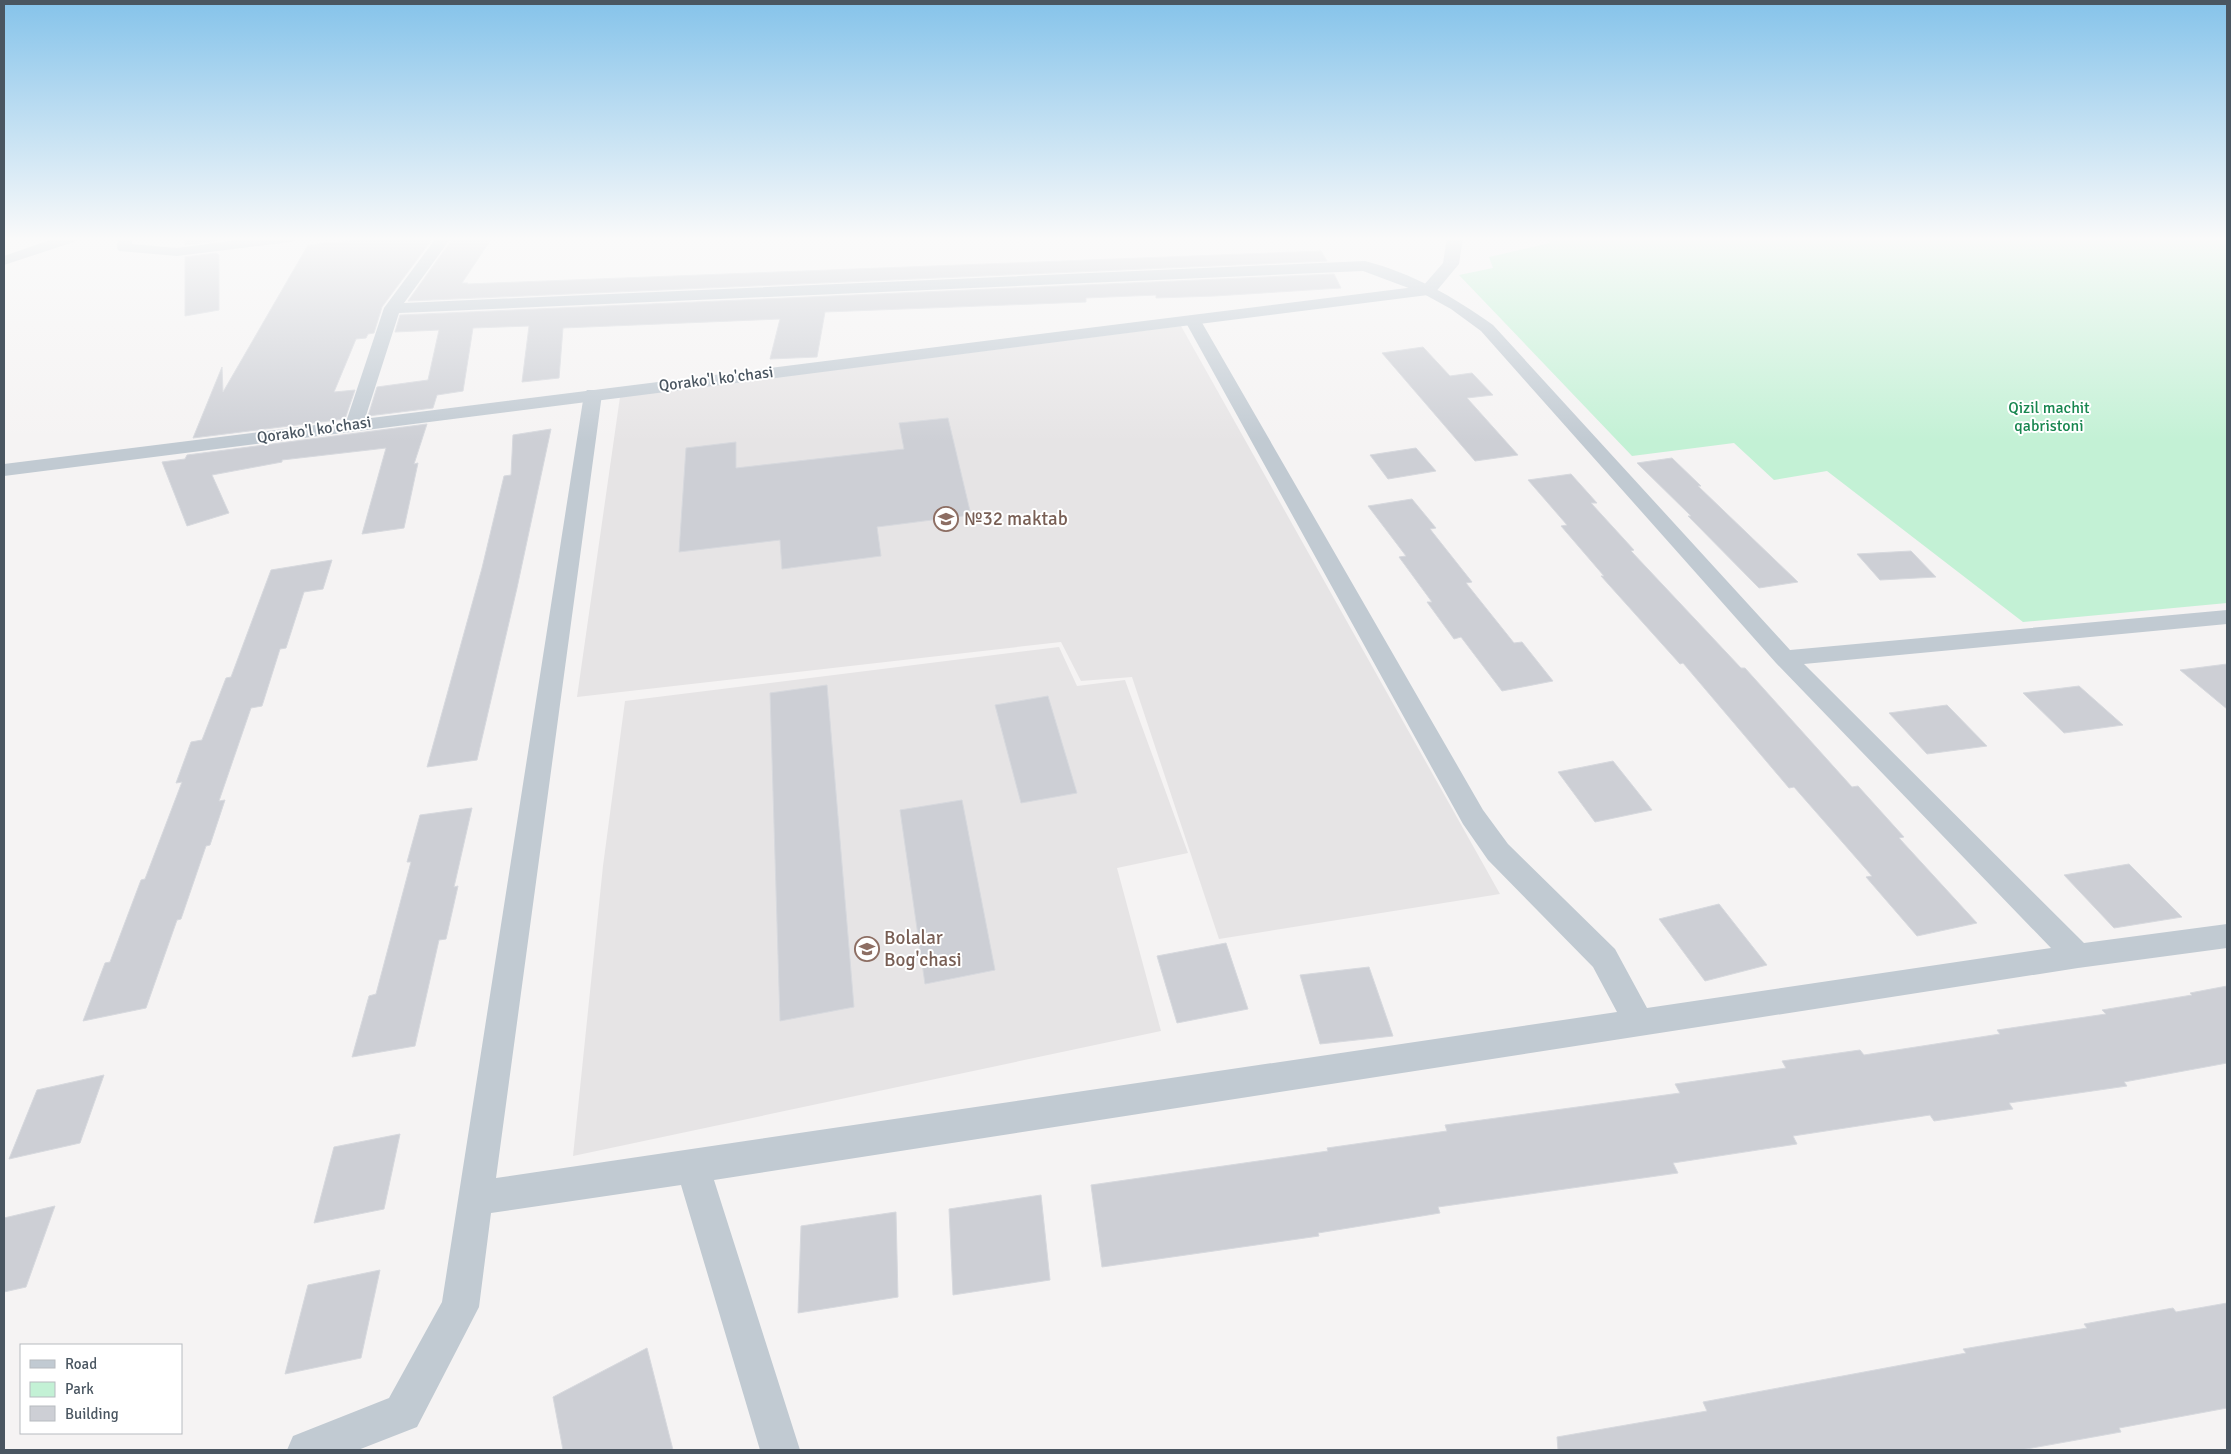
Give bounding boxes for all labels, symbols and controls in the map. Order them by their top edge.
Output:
street label: Qorako'l ko'chasi [658,362,774,396]
park label: Qizil machit qabristoni [2008,398,2090,436]
street label: Qorako'l ko'chasi [256,412,372,448]
school or university icon: №32 maktab [933,506,959,532]
place label: №32 maktab [964,507,1068,531]
place label: Bolalar Bog'chasi [884,926,962,972]
school or university icon: Bolalar Bog'chasi [854,936,880,962]
legend [20,1344,182,1434]
text: Road [65,1355,97,1373]
text: Park [65,1380,94,1398]
text: Building [65,1405,119,1423]

